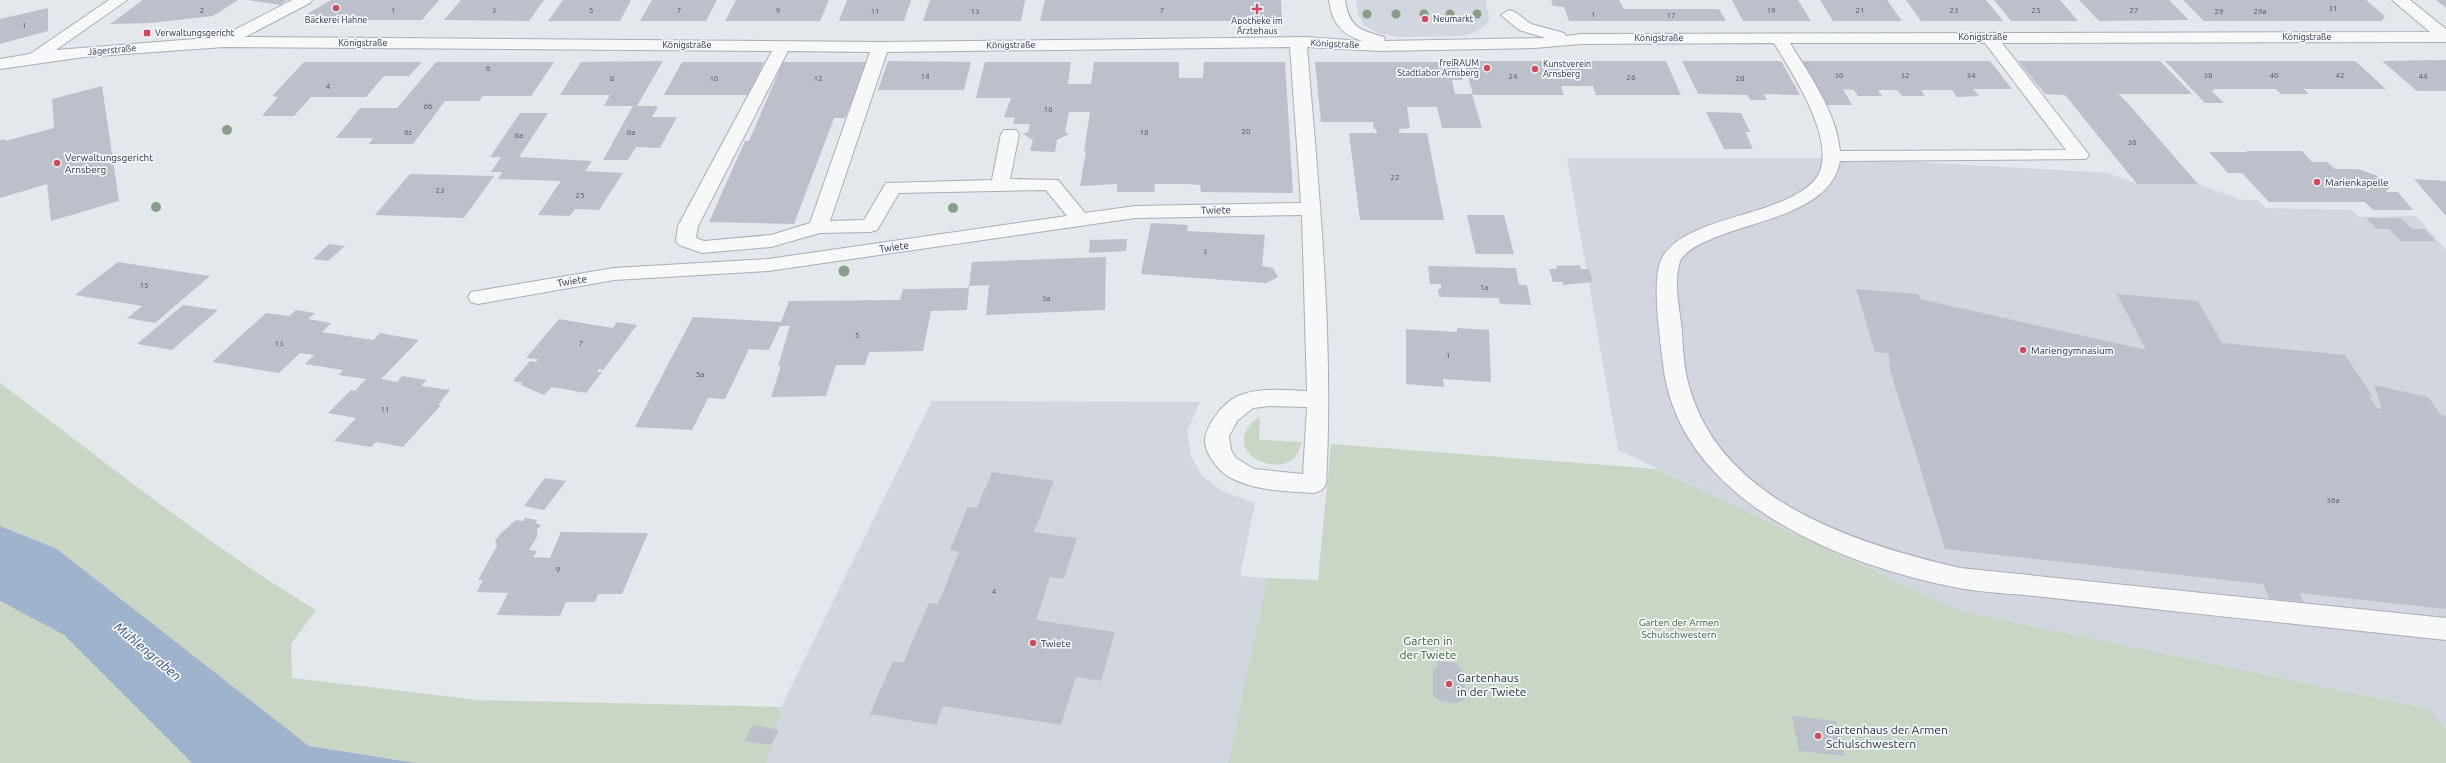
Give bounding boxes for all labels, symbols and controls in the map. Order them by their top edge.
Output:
marker: Bäckerei Hahne [331,3,341,13]
marker: Apotheke im Ärztehaus [1252,4,1262,14]
house number: 31 [2328,4,2338,13]
house number: 2 [200,6,204,15]
house number: 1 [391,6,395,15]
house number: 3 [492,6,496,15]
house number: 5 [589,6,593,15]
house number: 7 [677,6,681,15]
house number: 9 [776,6,780,15]
house number: 7 [1160,6,1164,15]
house number: 19 [1766,6,1776,15]
house number: 21 [1855,6,1865,15]
house number: 23 [1949,6,1959,15]
house number: 25 [2031,6,2041,15]
house number: 27 [2129,6,2139,15]
house number: 11 [870,7,880,16]
house number: 13 [970,7,980,16]
house number: 29 [2214,7,2224,16]
house number: 29a [2253,7,2267,16]
house number: 1 [1591,10,1595,19]
house number: 17 [1666,11,1676,20]
marker: Neumarkt [1420,14,1430,24]
place label: Neumarkt [1433,14,1474,24]
place label: Bäckerei Hahne [305,15,367,25]
place label: Apotheke im Ärztehaus [1231,16,1283,36]
house number: 1 [22,21,26,30]
marker: Verwaltungsgericht [142,28,152,38]
place label: Verwaltungsgericht [155,28,235,38]
street label: Königstraße [1959,32,2008,42]
street label: Königstraße [2283,32,2332,42]
street label: Königstraße [1635,33,1684,43]
street label: Königstraße [339,38,388,48]
street label: Königstraße [1310,38,1360,50]
street label: Königstraße [663,40,712,50]
street label: Königstraße [986,40,1036,50]
street label: Jägerstraße [87,43,137,57]
place label: freiRAUM Stadtlabor Arnsberg [1397,58,1479,78]
place label: Kunstverein Arnsberg [1543,59,1591,79]
marker: freiRAUM Stadtlabor Arnsberg [1482,63,1492,73]
house number: 6 [486,64,491,73]
marker: Kunstverein Arnsberg [1530,64,1540,74]
house number: 30 [1834,71,1844,80]
house number: 32 [1900,71,1910,80]
house number: 34 [1966,71,1976,80]
house number: 38 [2203,71,2213,80]
house number: 40 [2269,71,2279,80]
house number: 42 [2335,71,2345,80]
house number: 14 [920,72,930,81]
house number: 24 [1508,72,1518,81]
house number: 44 [2418,72,2428,81]
house number: 26 [1626,73,1636,82]
house number: 8 [610,74,615,83]
house number: 10 [709,74,719,83]
house number: 12 [813,74,823,83]
house number: 28 [1735,74,1745,83]
house number: 4 [326,82,331,91]
house number: 6b [423,102,433,111]
house number: 16 [1043,105,1053,114]
house number: 20 [1241,127,1251,136]
house number: 6c [404,128,412,137]
house number: 8a [627,128,635,137]
house number: 18 [1139,128,1149,137]
house number: 6a [515,131,523,140]
house number: 36 [2127,138,2137,147]
place label: Verwaltungsgericht Arnsberg [65,152,153,175]
marker: Verwaltungsgericht Arnsberg [52,158,62,168]
house number: 22 [1390,173,1400,182]
marker: Marienkapelle [2312,177,2322,187]
place label: Marienkapelle [2325,177,2389,188]
house number: 23 [435,186,445,195]
house number: 25 [575,191,585,200]
street label: Twiete [1201,204,1231,216]
street label: Twiete [878,239,910,255]
house number: 3 [1203,247,1207,256]
street label: Twiete [556,273,588,289]
house number: 15 [139,281,149,290]
house number: 1a [1480,283,1488,292]
house number: 3a [1042,294,1050,303]
house number: 5 [855,331,859,340]
house number: 13 [274,339,284,348]
house number: 7 [579,339,583,348]
marker: Mariengymnasium [2018,345,2028,355]
place label: Mariengymnasium [2031,345,2113,356]
house number: 1 [1446,351,1450,360]
house number: 5a [696,370,704,379]
house number: 11 [380,405,390,414]
house number: 36a [2326,496,2340,505]
house number: 9 [556,565,560,574]
house number: 4 [992,587,997,596]
park label: Garten der Armen Schulschwestern [1639,617,1719,640]
water label: Mühlengraben [112,619,184,683]
park label: Garten in der Twiete [1400,634,1456,661]
marker: Twiete [1028,638,1038,648]
place label: Twiete [1041,638,1071,649]
place label: Gartenhaus in der Twiete [1457,671,1526,698]
marker: Gartenhaus in der Twiete [1444,679,1454,689]
place label: Gartenhaus der Armen Schulschwestern [1826,723,1948,750]
marker: Gartenhaus der Armen Schulschwestern [1813,731,1823,741]

